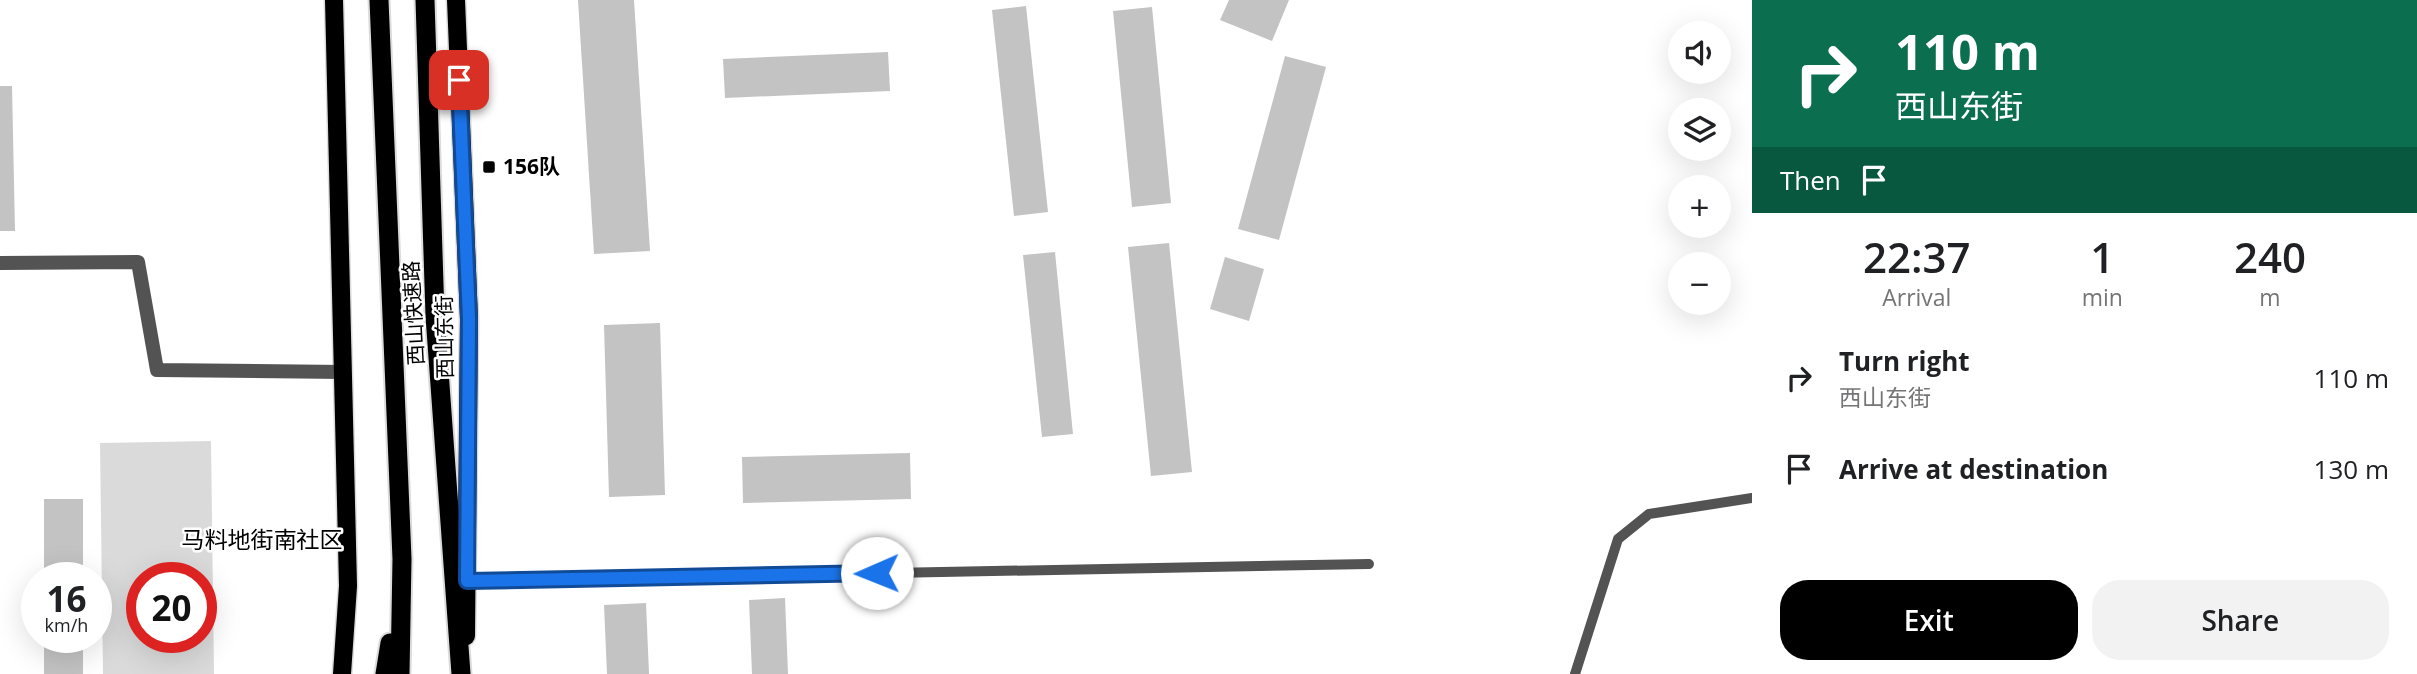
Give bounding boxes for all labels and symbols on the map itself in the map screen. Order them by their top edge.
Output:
pin [429,50,489,110]
place label: 156队 [503,152,560,180]
marker: 156队 [481,159,497,175]
street label: 西山快速路 [396,260,430,366]
street label: 西山东街 [429,295,459,379]
district label: 马料地街南社区 [182,523,343,555]
position arrow [840,536,914,610]
speed limit sign: 20 [126,562,217,653]

